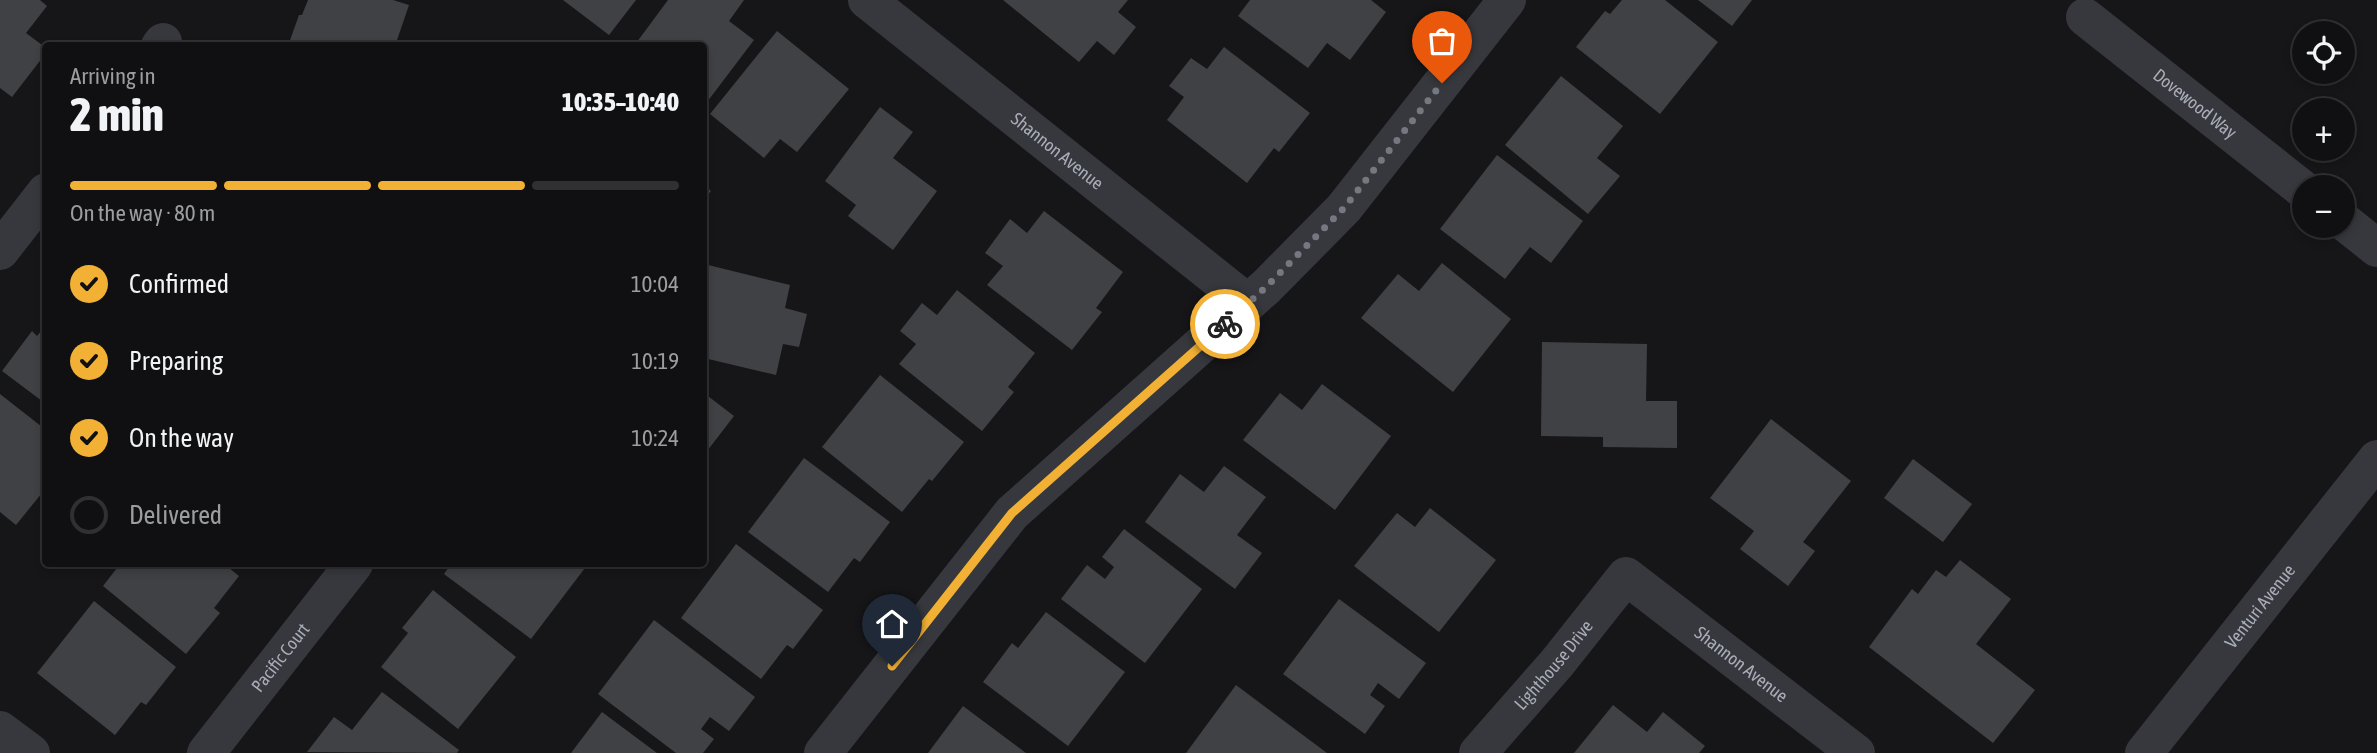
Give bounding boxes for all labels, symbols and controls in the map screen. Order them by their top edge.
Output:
pin [1412,11,1472,83]
map controls [2292,21,2355,238]
button: locate [2292,21,2355,84]
icon: bag [1423,22,1461,60]
text: Arriving in [70,63,156,89]
street label: Dovewood Way [2149,64,2241,143]
text: 10:35–10:40 [562,87,679,117]
text: 2 min [70,88,164,141]
button: + [2292,98,2355,161]
street label: Shannon Avenue [1007,108,1108,194]
button: − [2292,175,2355,238]
text: On the way · 80 m [70,200,215,226]
icon: check [70,265,108,303]
text: Confirmed [129,269,229,299]
text: 10:04 [631,271,679,297]
courier [1190,289,1260,359]
icon: bike [1206,305,1244,343]
icon: check [70,342,108,380]
text: Preparing [129,346,223,376]
text: 10:19 [631,348,679,374]
icon: check [70,419,108,457]
text: On the way [129,423,234,453]
text: 10:24 [631,425,679,451]
text: Delivered [129,500,222,530]
street label: Venturi Avenue [2220,560,2299,652]
pin [862,594,922,666]
icon: home [873,605,911,643]
street label: Lighthouse Drive [1510,616,1597,714]
street label: Pacific Court [247,619,314,696]
street label: Shannon Avenue [1691,622,1792,707]

